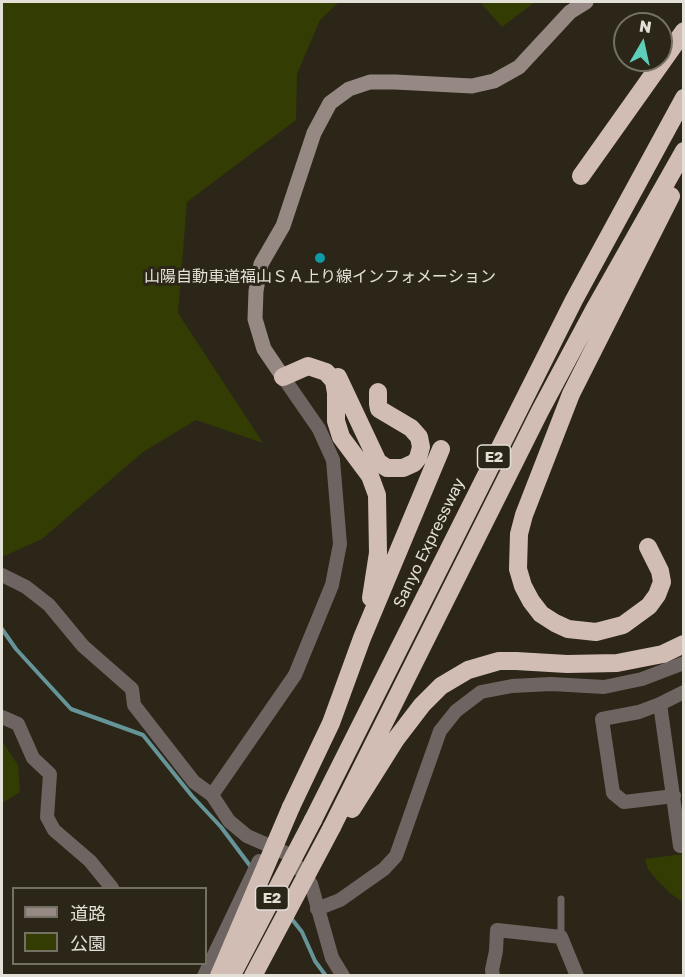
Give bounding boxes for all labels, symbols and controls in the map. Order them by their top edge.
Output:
north arrow [613,12,673,72]
text: N [638,15,653,37]
marker: 山陽自動車道福山ＳＡ上り線インフォメーション [313,251,327,265]
place label: 山陽自動車道福山ＳＡ上り線インフォメーション [144,267,496,287]
road number: E2 [478,445,510,469]
street label: Sanyo Expressway [389,475,469,611]
road number: E2 [256,886,288,910]
legend [12,887,207,965]
text: 道路 [70,902,106,924]
text: 公園 [70,932,106,954]

